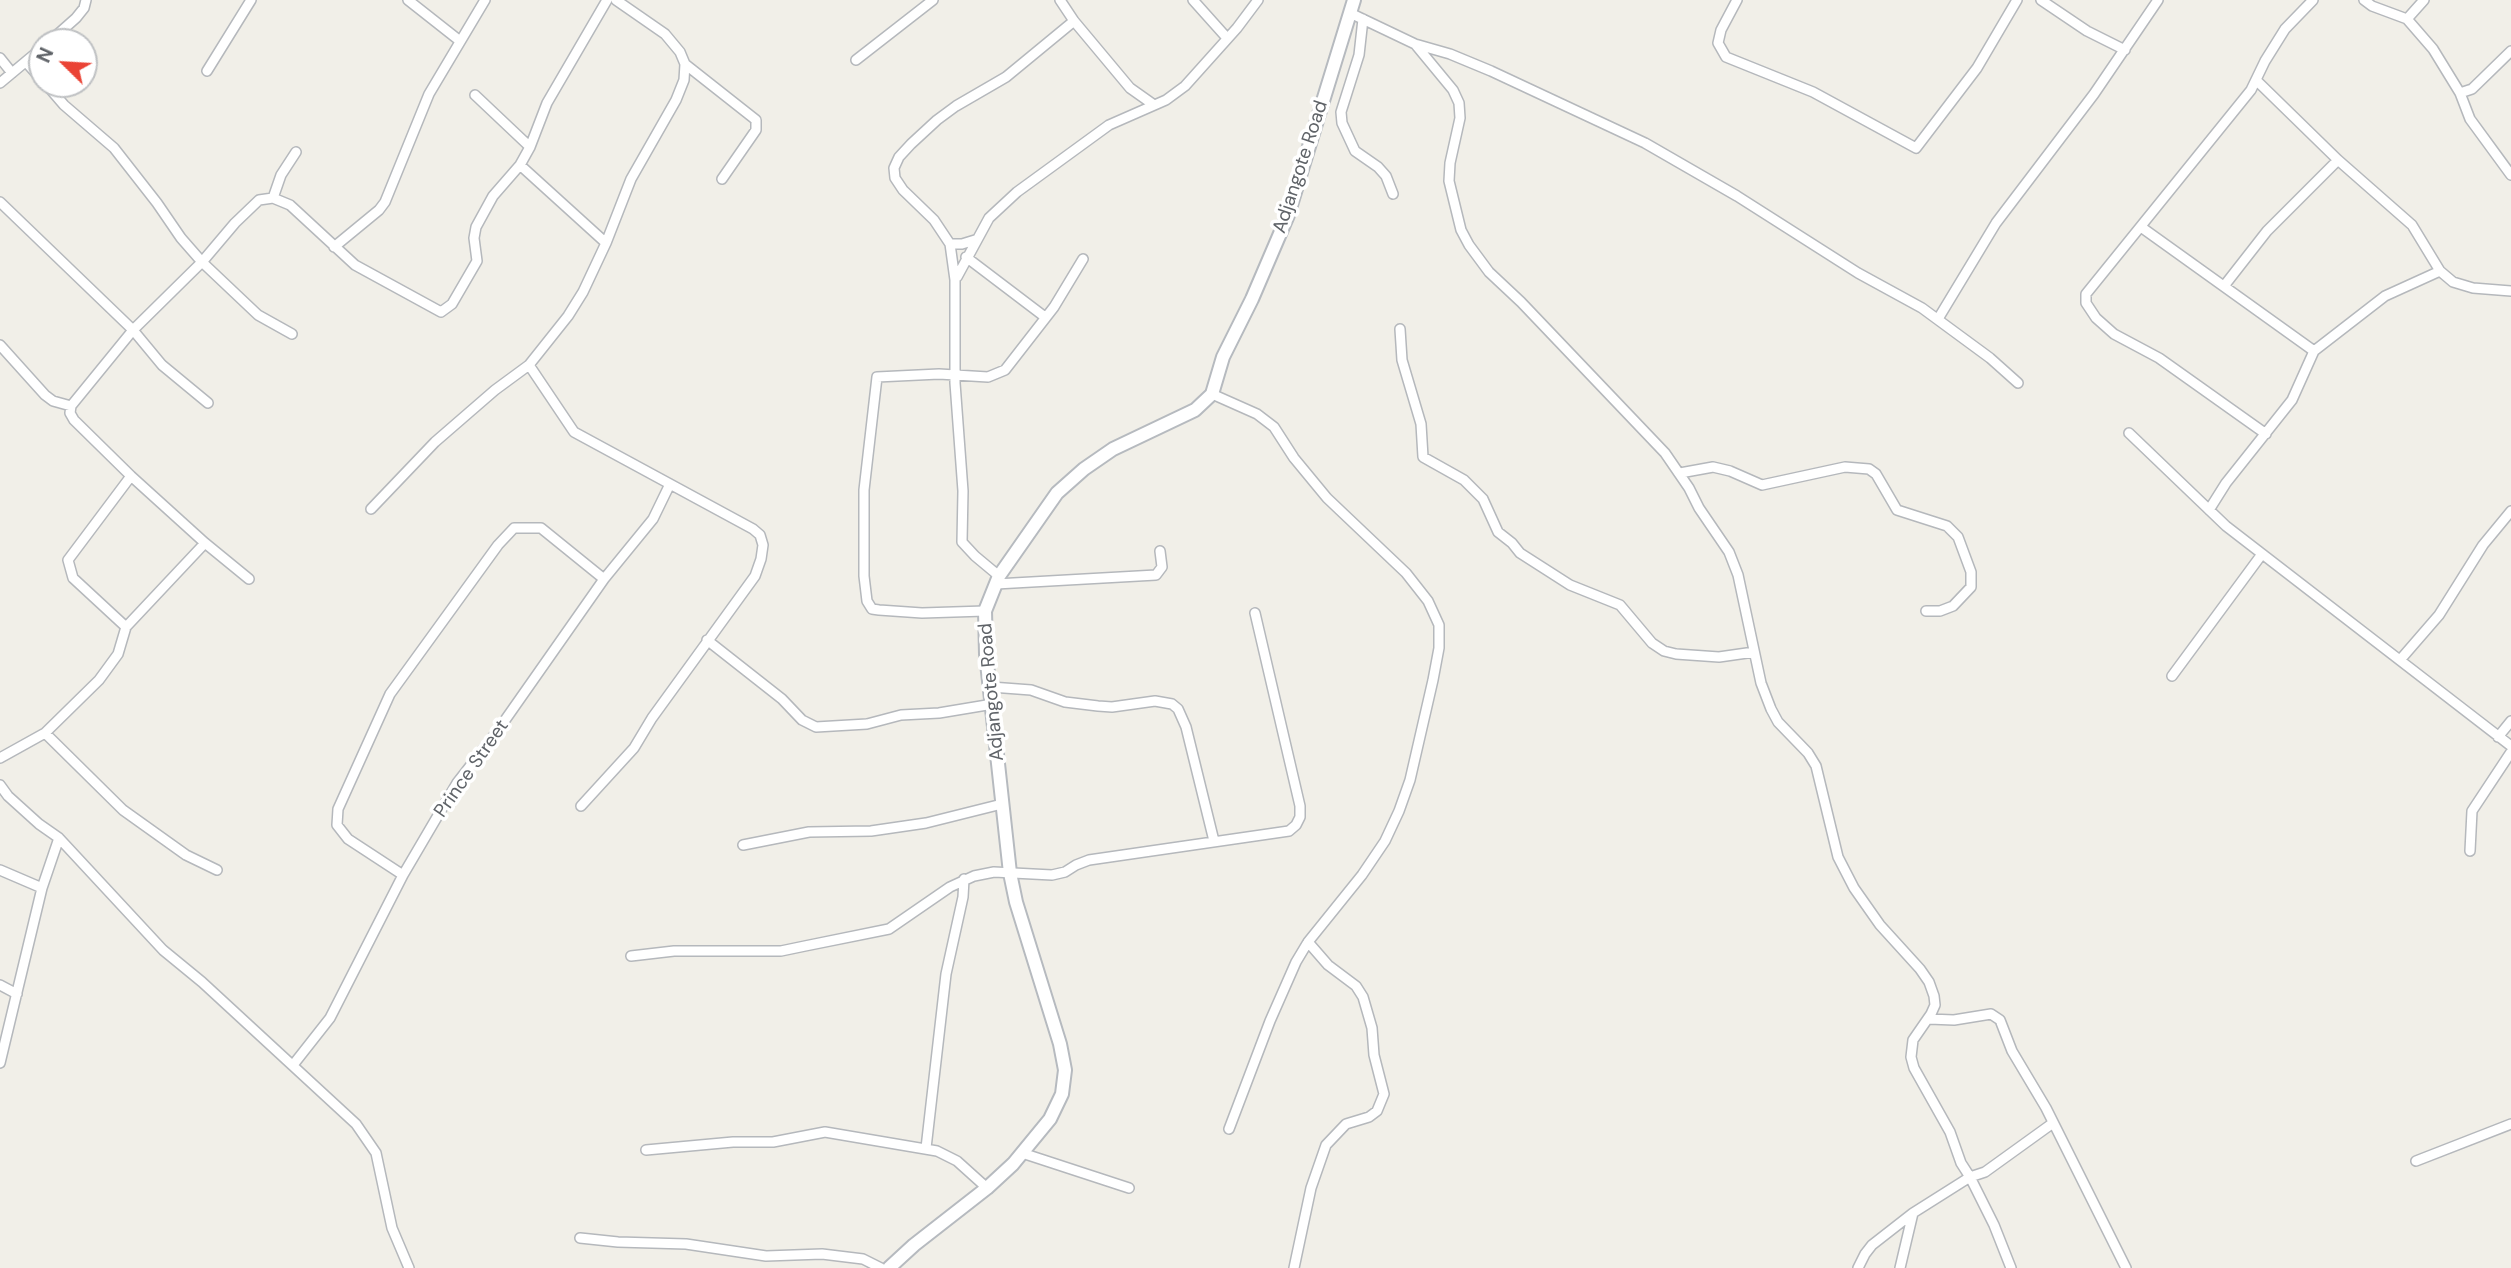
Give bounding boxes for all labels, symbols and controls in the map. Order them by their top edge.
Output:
north arrow [28,28,98,98]
text: N [31,44,59,66]
street label: Adjangote Road [1269,98,1333,236]
street label: Adjangote Road [975,622,1009,762]
street label: Prince Street [430,716,514,822]

